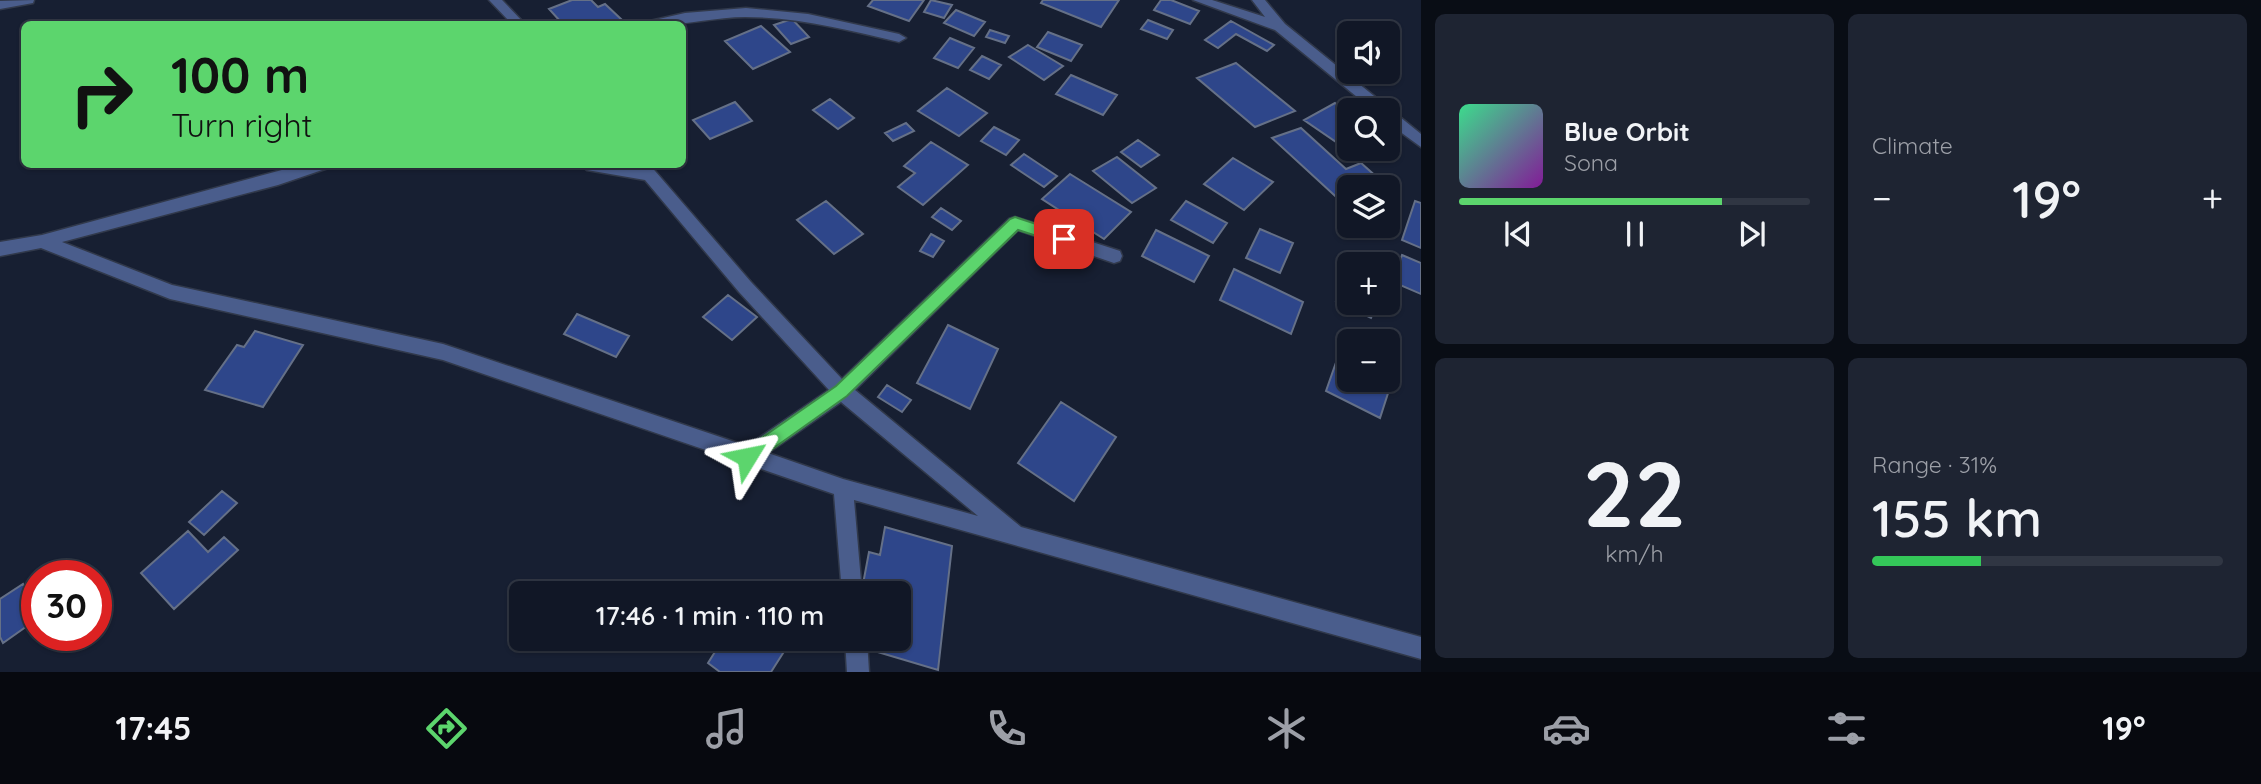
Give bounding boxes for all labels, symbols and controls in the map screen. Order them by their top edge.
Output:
map controls [1337,21,1400,392]
button: sound [1337,21,1400,84]
text: 100 m [171,44,309,105]
icon: right [56,49,147,140]
button: search [1337,98,1400,161]
text: Turn right [171,105,312,145]
text: Blue Orbit [1564,115,1690,148]
text: Climate [1872,131,1953,160]
text: Sona [1564,148,1618,177]
text: 19° [2012,166,2081,231]
text: − [1872,174,1892,222]
text: + [2202,174,2223,222]
button: layers [1337,175,1400,238]
pin [1034,209,1094,269]
icon: previous [1499,215,1537,253]
icon: pause [1616,215,1654,253]
icon: next [1733,215,1771,253]
icon: arrive [1045,220,1083,258]
button: + [1337,252,1400,315]
button: − [1337,329,1400,392]
position arrow [710,420,784,494]
text: 22 [1583,436,1686,550]
text: Range · 31% [1872,450,1997,479]
text: 155 km [1872,485,2042,550]
text: km/h [1605,539,1664,568]
speed limit sign: 30 [21,560,112,651]
text: 17:46 · 1 min · 110 m [596,599,824,632]
icon: directions [422,704,471,753]
icon: music [702,704,751,753]
icon: phone [982,704,1031,753]
icon: climate [1262,704,1311,753]
icon: car [1542,704,1591,753]
icon: filters [1822,704,1871,753]
text: 17:45 [115,708,192,748]
text: 19° [2102,708,2145,748]

